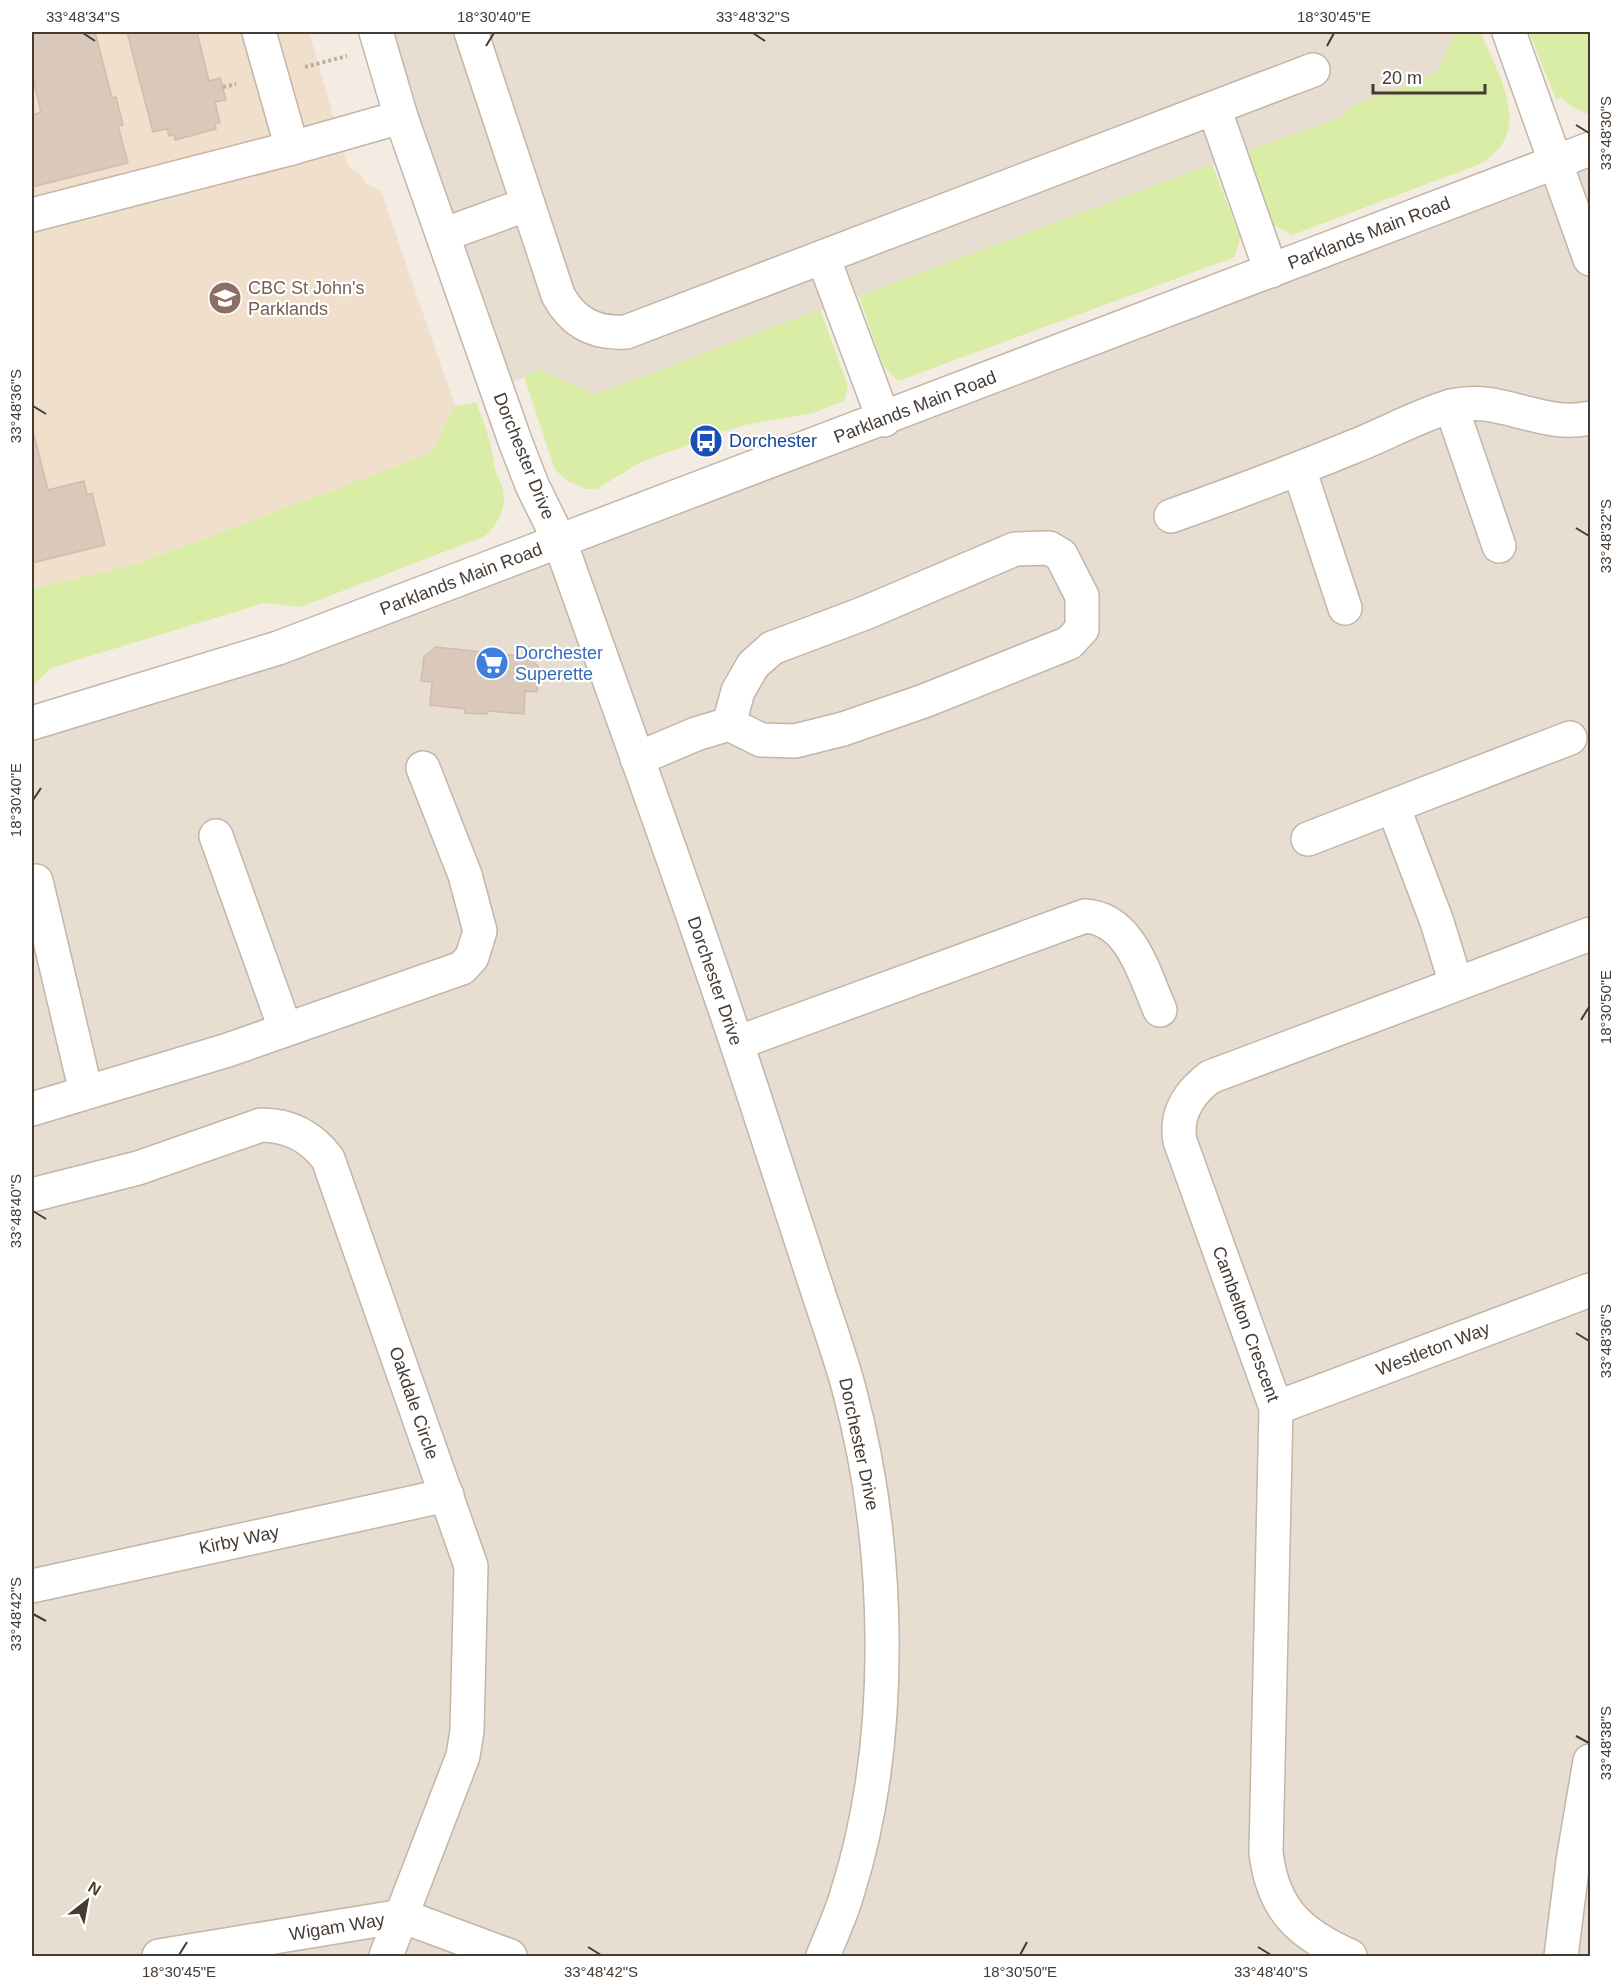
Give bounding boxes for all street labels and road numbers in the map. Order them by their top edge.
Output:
street label: Parklands Main Road [1285,193,1453,273]
street label: Parklands Main Road [831,367,999,447]
street label: Dorchester Drive [489,390,559,522]
street label: Parklands Main Road [377,539,545,619]
street label: Dorchester Drive [684,914,746,1048]
street label: Cambelton Crescent [1209,1243,1283,1405]
street label: Westleton Way [1373,1318,1493,1380]
street label: Oakdale Circle [385,1344,443,1462]
street label: Dorchester Drive [835,1376,883,1512]
street label: Kirby Way [197,1522,281,1558]
street label: Wigam Way [288,1910,386,1944]

